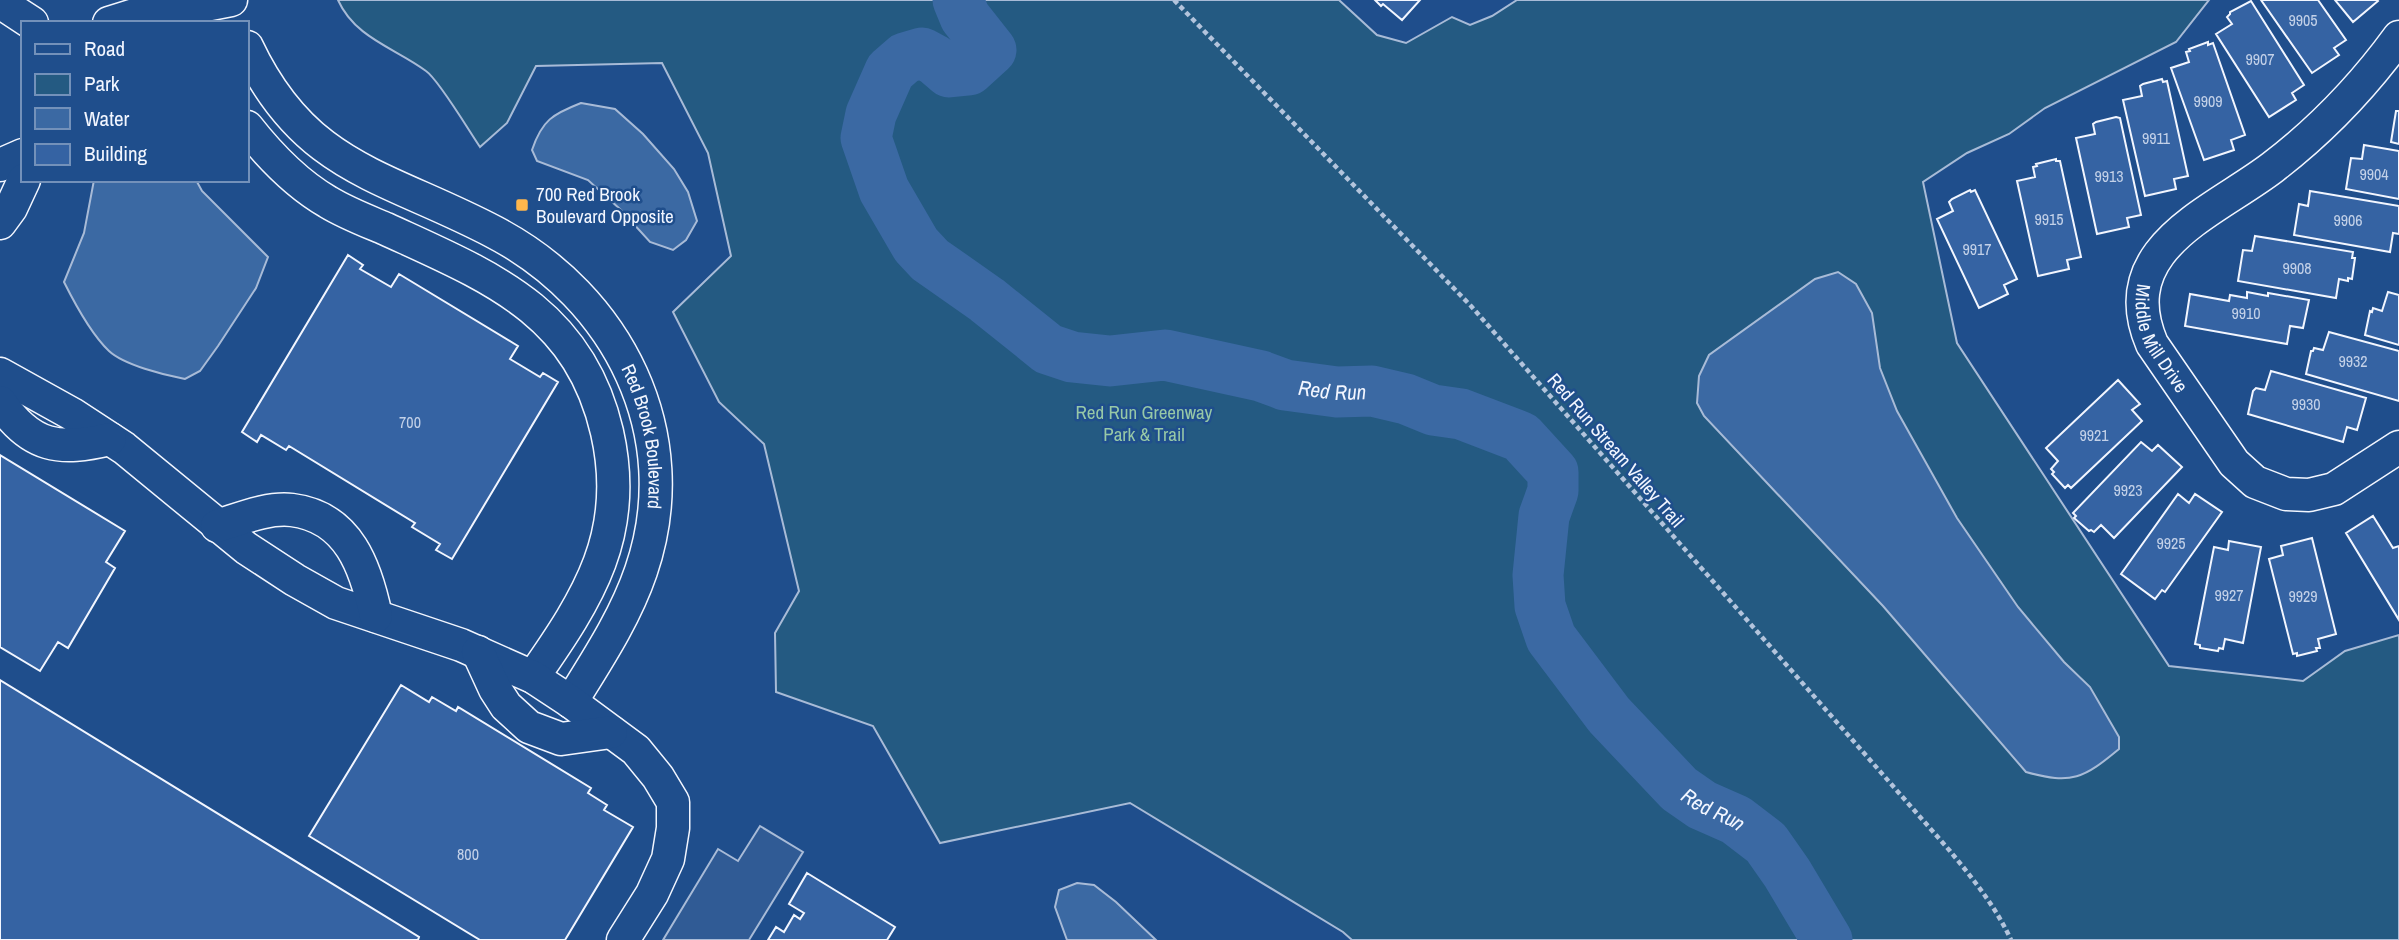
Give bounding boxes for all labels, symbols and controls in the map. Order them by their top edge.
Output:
house number: 9905 [2288,9,2318,31]
legend [21,21,248,182]
text: Road [84,34,125,63]
house number: 9907 [2245,48,2275,70]
text: Park [84,69,120,98]
house number: 9909 [2193,90,2223,112]
text: Water [84,104,130,133]
house number: 9911 [2142,127,2171,149]
text: Building [84,139,148,168]
house number: 9904 [2359,163,2389,185]
house number: 9913 [2094,165,2124,187]
place label: 700 Red Brook Boulevard Opposite [536,181,674,229]
marker: 700 Red Brook Boulevard Opposite [514,197,530,213]
house number: 9915 [2034,208,2064,230]
house number: 9906 [2333,209,2363,231]
house number: 9917 [1962,238,1992,260]
house number: 9908 [2282,257,2312,279]
street label: Middle Mill Drive [2129,282,2195,398]
house number: 9910 [2231,302,2261,324]
house number: 9932 [2338,350,2368,372]
street label: Red Brook Boulevard [615,360,669,510]
street label: Red Run Stream Valley Trail [1542,367,1690,533]
water label: Red Run [1297,372,1367,407]
house number: 9930 [2291,393,2321,415]
park label: Red Run Greenway Park & Trail [1076,399,1213,447]
house number: 700 [399,411,421,433]
house number: 9921 [2079,424,2109,446]
house number: 9923 [2113,479,2143,501]
house number: 9925 [2156,532,2186,554]
house number: 9927 [2214,584,2244,606]
house number: 9929 [2288,585,2318,607]
water label: Red Run [1676,781,1752,837]
house number: 800 [457,843,479,865]

